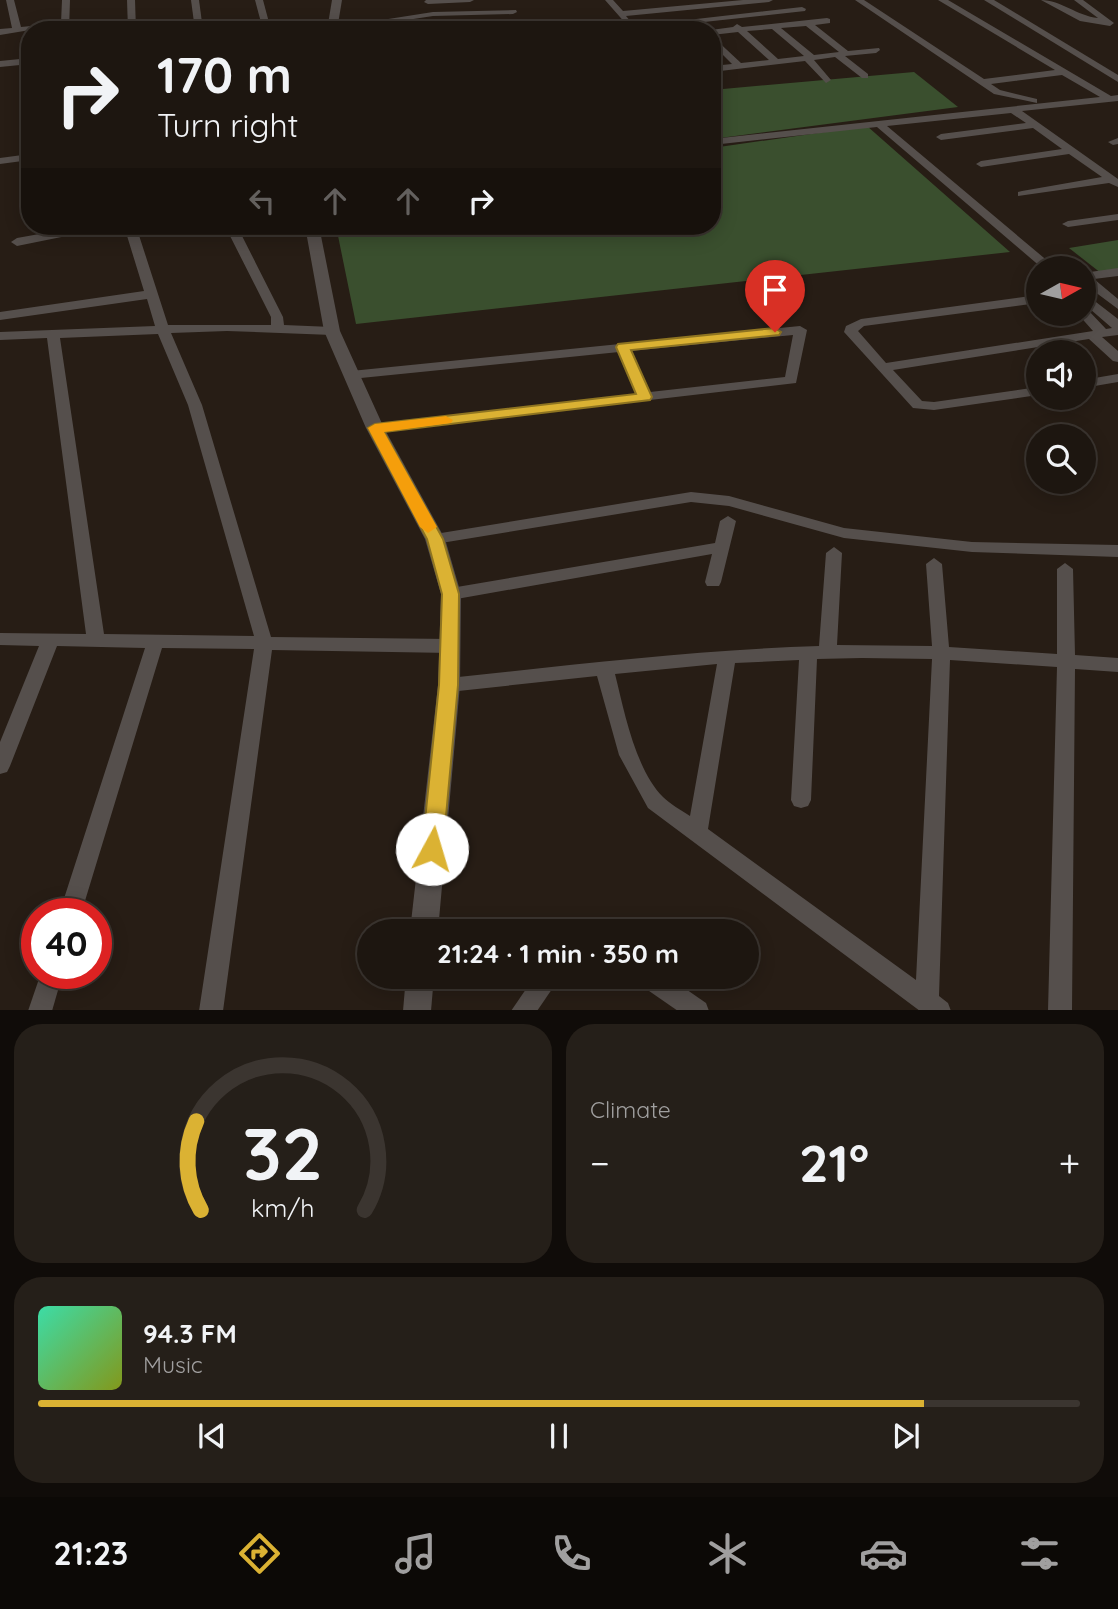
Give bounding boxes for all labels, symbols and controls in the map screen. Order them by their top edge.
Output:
text: 170 m [157,44,292,105]
icon: right [42,49,133,140]
text: Turn right [157,105,298,145]
icon: left [243,182,281,220]
icon: ahead [316,182,354,220]
icon: ahead [389,182,427,220]
icon: right [462,182,500,220]
north arrow [1026,256,1096,326]
map controls [1026,256,1096,494]
pin [745,260,805,332]
icon: arrive [756,271,794,309]
button: sound [1026,340,1096,410]
button: search [1026,424,1096,494]
position arrow [395,812,469,886]
speed limit sign: 40 [21,898,112,989]
text: 21:24 · 1 min · 350 m [437,937,679,970]
text: Climate [590,1095,671,1124]
text: 32 [243,1107,323,1198]
text: 21° [799,1130,869,1195]
text: − [590,1139,610,1187]
text: + [1059,1139,1080,1187]
text: km/h [251,1191,315,1222]
text: 94.3 FM [143,1317,237,1350]
text: Music [143,1350,203,1379]
icon: previous [193,1417,231,1455]
icon: pause [540,1417,578,1455]
icon: next [887,1417,925,1455]
icon: directions [235,1529,284,1578]
icon: music [391,1529,440,1578]
icon: phone [547,1529,596,1578]
icon: climate [703,1529,752,1578]
icon: car [859,1529,908,1578]
icon: filters [1015,1529,1064,1578]
text: 21:23 [54,1533,128,1573]

